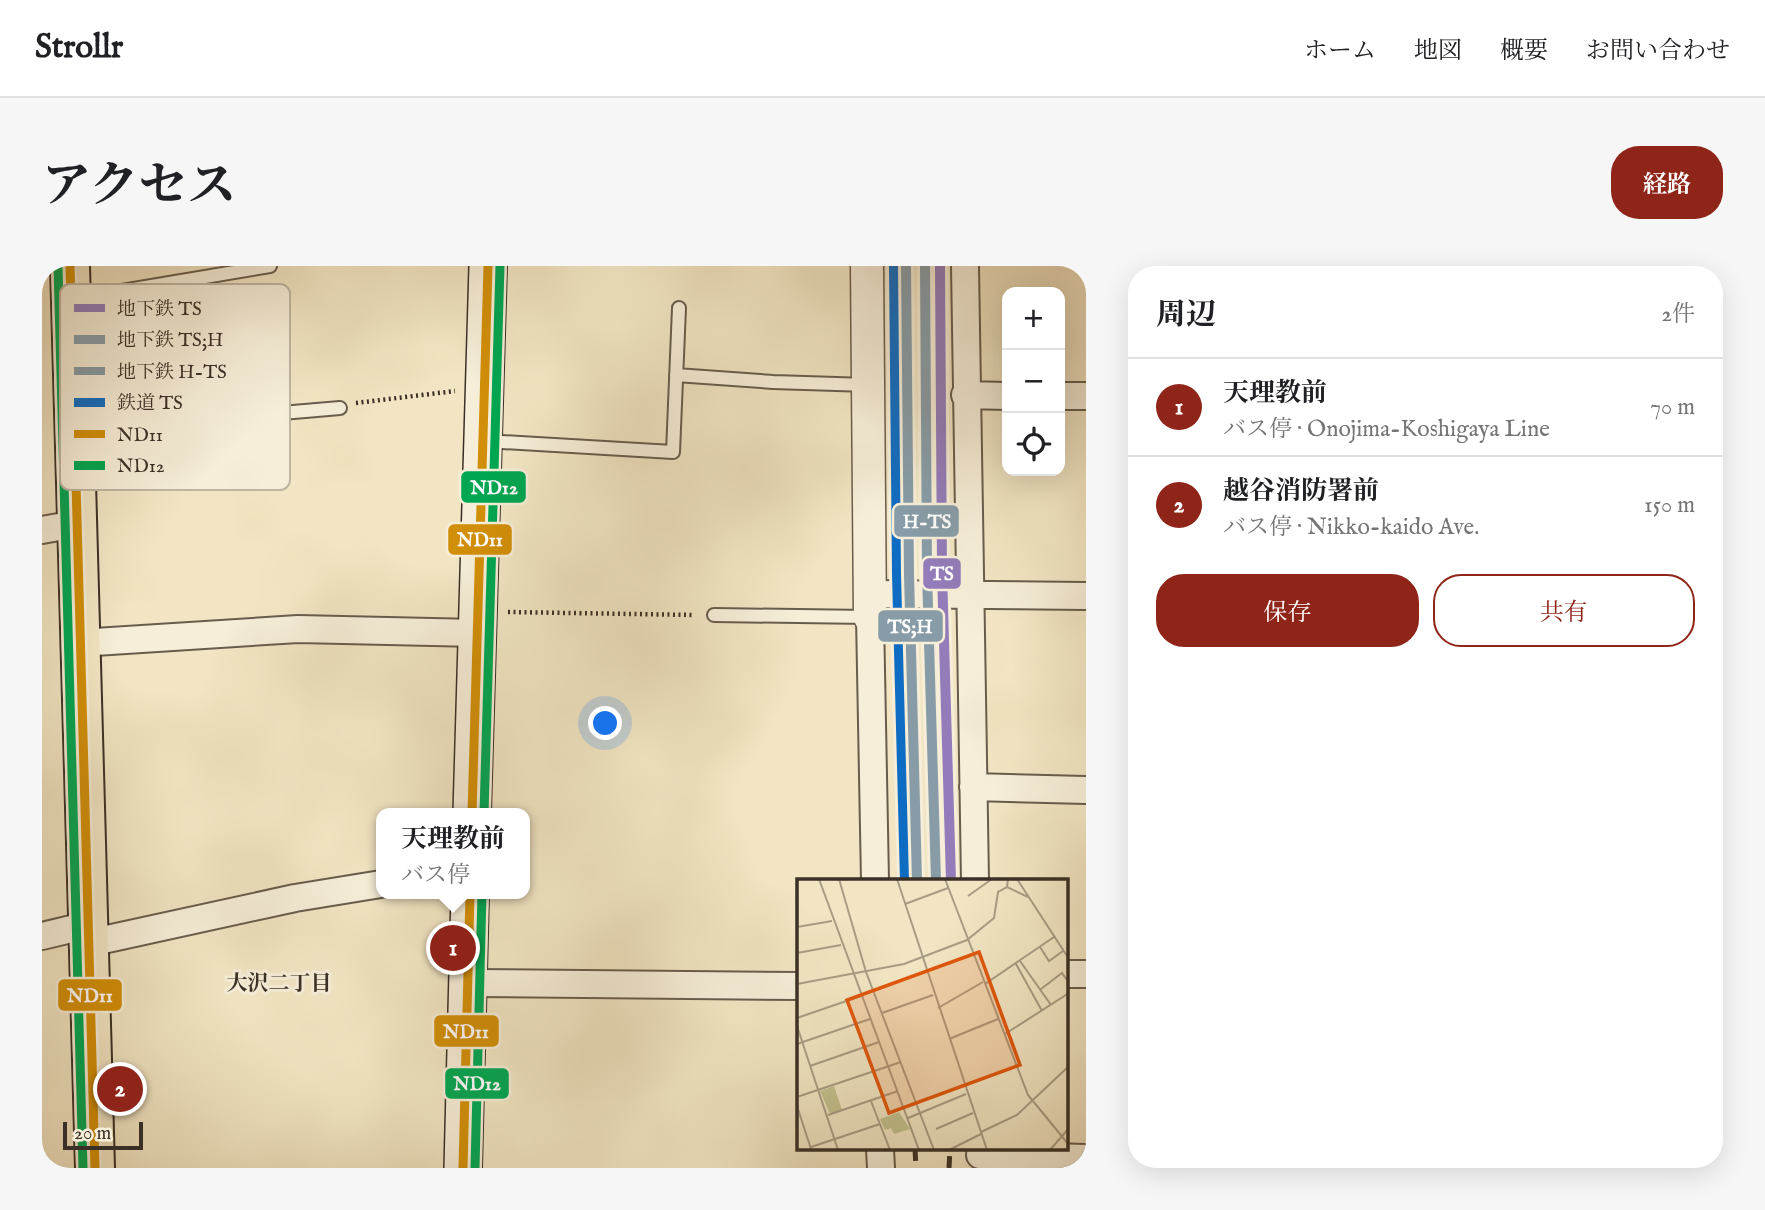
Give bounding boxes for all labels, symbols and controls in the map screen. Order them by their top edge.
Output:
text: Strollr [35,27,123,69]
text: ホーム [1304,36,1376,67]
text: 地図 [1414,36,1462,67]
text: 概要 [1500,36,1548,67]
text: お問い合わせ [1586,36,1730,67]
button: 経路 [1611,146,1723,219]
text: アクセス [42,157,237,219]
legend [60,284,290,490]
map controls [1002,287,1065,476]
button: + [1002,287,1065,350]
text: 周辺 [1156,297,1216,335]
text: 地下鉄 TS [117,298,202,322]
text: 2件 [1661,300,1695,329]
text: 地下鉄 TS;H [117,329,223,353]
button: − [1002,350,1065,413]
text: 地下鉄 H-TS [117,361,227,385]
text: 天理教前 [1223,377,1327,410]
text: 鉄道 TS [117,392,183,416]
text: 1 [1175,393,1183,422]
text: 70 m [1650,393,1695,422]
button: locate [1002,413,1065,476]
text: バス停 · Onojima-Koshigaya Line [1223,415,1550,444]
text: ND11 [117,424,163,448]
text: ND12 [117,455,165,479]
line badge: ND12 [460,470,527,504]
text: 越谷消防署前 [1223,475,1379,508]
text: ND12 [469,477,518,501]
text: 2 [1174,491,1184,520]
text: 150 m [1644,491,1695,520]
line badge: H-TS [893,504,960,538]
text: H-TS [903,511,952,535]
text: バス停 · Nikko-kaido Ave. [1223,513,1479,542]
line badge: ND11 [447,523,513,556]
text: ND11 [456,529,503,553]
line badge: TS [922,557,962,590]
text: TS [929,563,954,587]
button: 保存 [1156,574,1419,647]
button: 共有 [1433,574,1695,647]
line badge: TS;H [877,609,944,643]
text: TS;H [886,616,933,640]
your location [588,706,622,740]
popup [376,808,530,899]
text: 天理教前 [401,823,505,856]
text: バス停 [401,861,470,890]
inset map [797,879,1068,1150]
pin: 1 [430,922,476,974]
district label: 大沢二丁目 [227,971,332,998]
line badge: ND11 [57,978,123,1012]
text: ND11 [66,985,113,1009]
line badge: ND11 [433,1014,500,1048]
text: ND11 [442,1021,489,1045]
pin: 2 [97,1063,143,1115]
line badge: ND12 [444,1067,510,1100]
text: ND12 [452,1073,501,1097]
scale bar [63,1119,144,1151]
text: 20 m [74,1122,111,1146]

